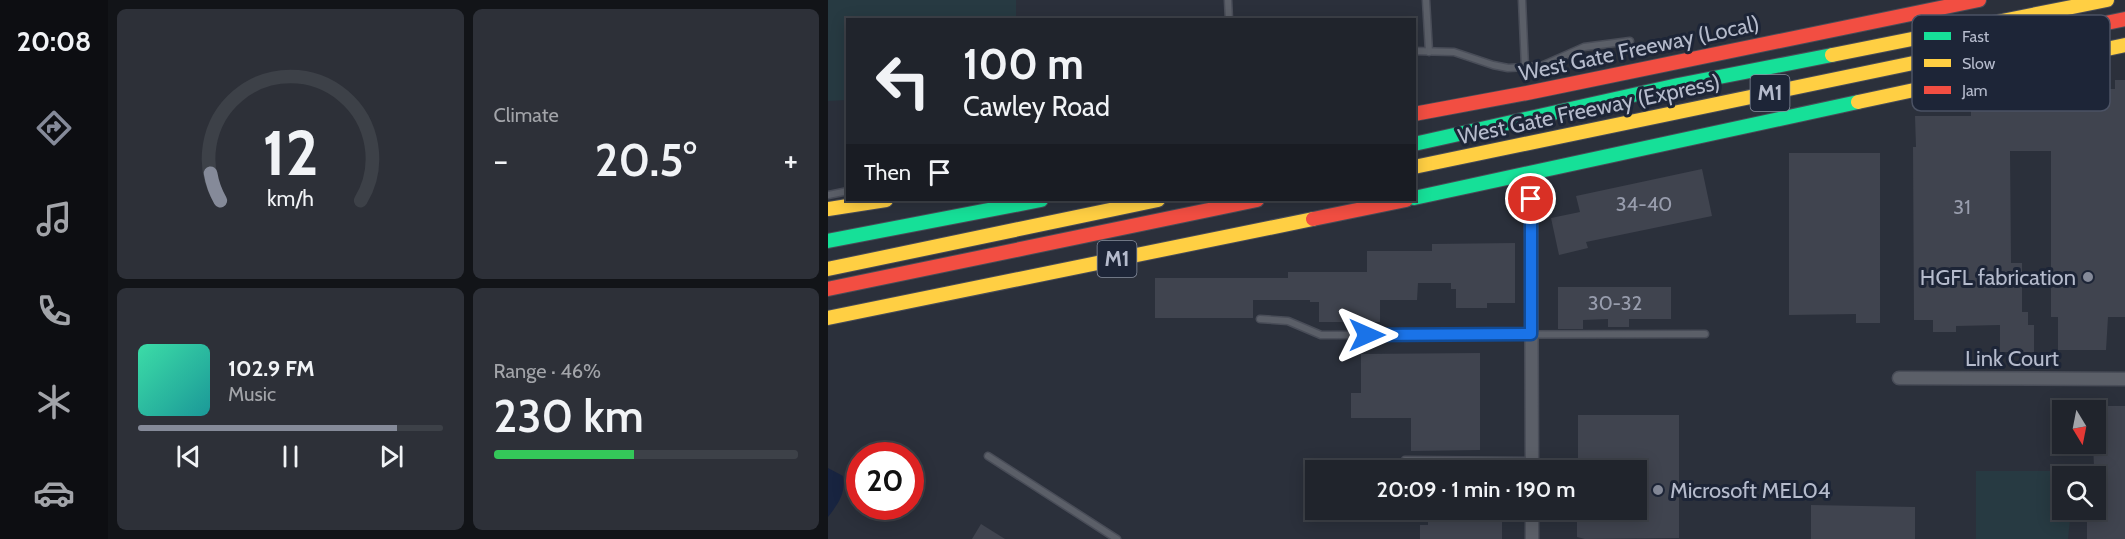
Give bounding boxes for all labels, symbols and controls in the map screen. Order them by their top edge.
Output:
street label: West Gate Freeway (Local) [1516,10,1762,87]
legend [1912,15,2110,111]
text: 20:08 [17,25,91,58]
text: Fast [1962,27,1990,46]
text: 100 m [963,38,1084,90]
icon: left [864,42,942,120]
text: Slow [1962,54,1996,73]
street label: West Gate Freeway (Express) [1456,69,1723,150]
road number: M1 [1750,75,1790,111]
text: Jam [1961,81,1988,100]
text: Cawley Road [963,90,1110,123]
text: Climate [494,103,559,127]
icon: directions [33,107,75,149]
text: 12 [262,115,318,191]
text: 20.5° [595,133,697,187]
text: − [494,140,508,180]
text: + [783,140,798,180]
icon: arrive [923,156,956,189]
text: Then [864,159,911,186]
pin [1505,173,1556,224]
icon: arrive [1514,182,1547,215]
text: km/h [267,185,314,211]
house number: 34-40 [1616,192,1672,216]
house number: 31 [1953,195,1971,219]
icon: music [33,198,75,240]
road number: M1 [1098,241,1136,277]
place label: HGFL fabrication [1920,264,2076,291]
marker: HGFL fabrication [2081,270,2095,284]
icon: phone [33,290,75,332]
house number: 30-32 [1588,291,1642,315]
position arrow [1335,303,1399,367]
street label: Link Court [1965,345,2060,372]
text: 102.9 FM [228,355,315,382]
text: Range · 46% [494,359,601,383]
icon: climate [33,381,75,423]
text: Music [228,382,276,406]
text: 230 km [494,389,644,443]
north arrow [2052,400,2106,454]
map controls [2052,400,2106,520]
icon: previous [172,440,205,473]
icon: pause [274,440,307,473]
icon: next [375,440,408,473]
speed limit sign: 20 [846,442,924,520]
button: search [2052,466,2106,520]
icon: car [33,472,75,514]
text: 20:09 · 1 min · 190 m [1377,476,1575,503]
place label: Microsoft MEL04 [1670,477,1831,504]
marker: Microsoft MEL04 [1651,483,1665,497]

